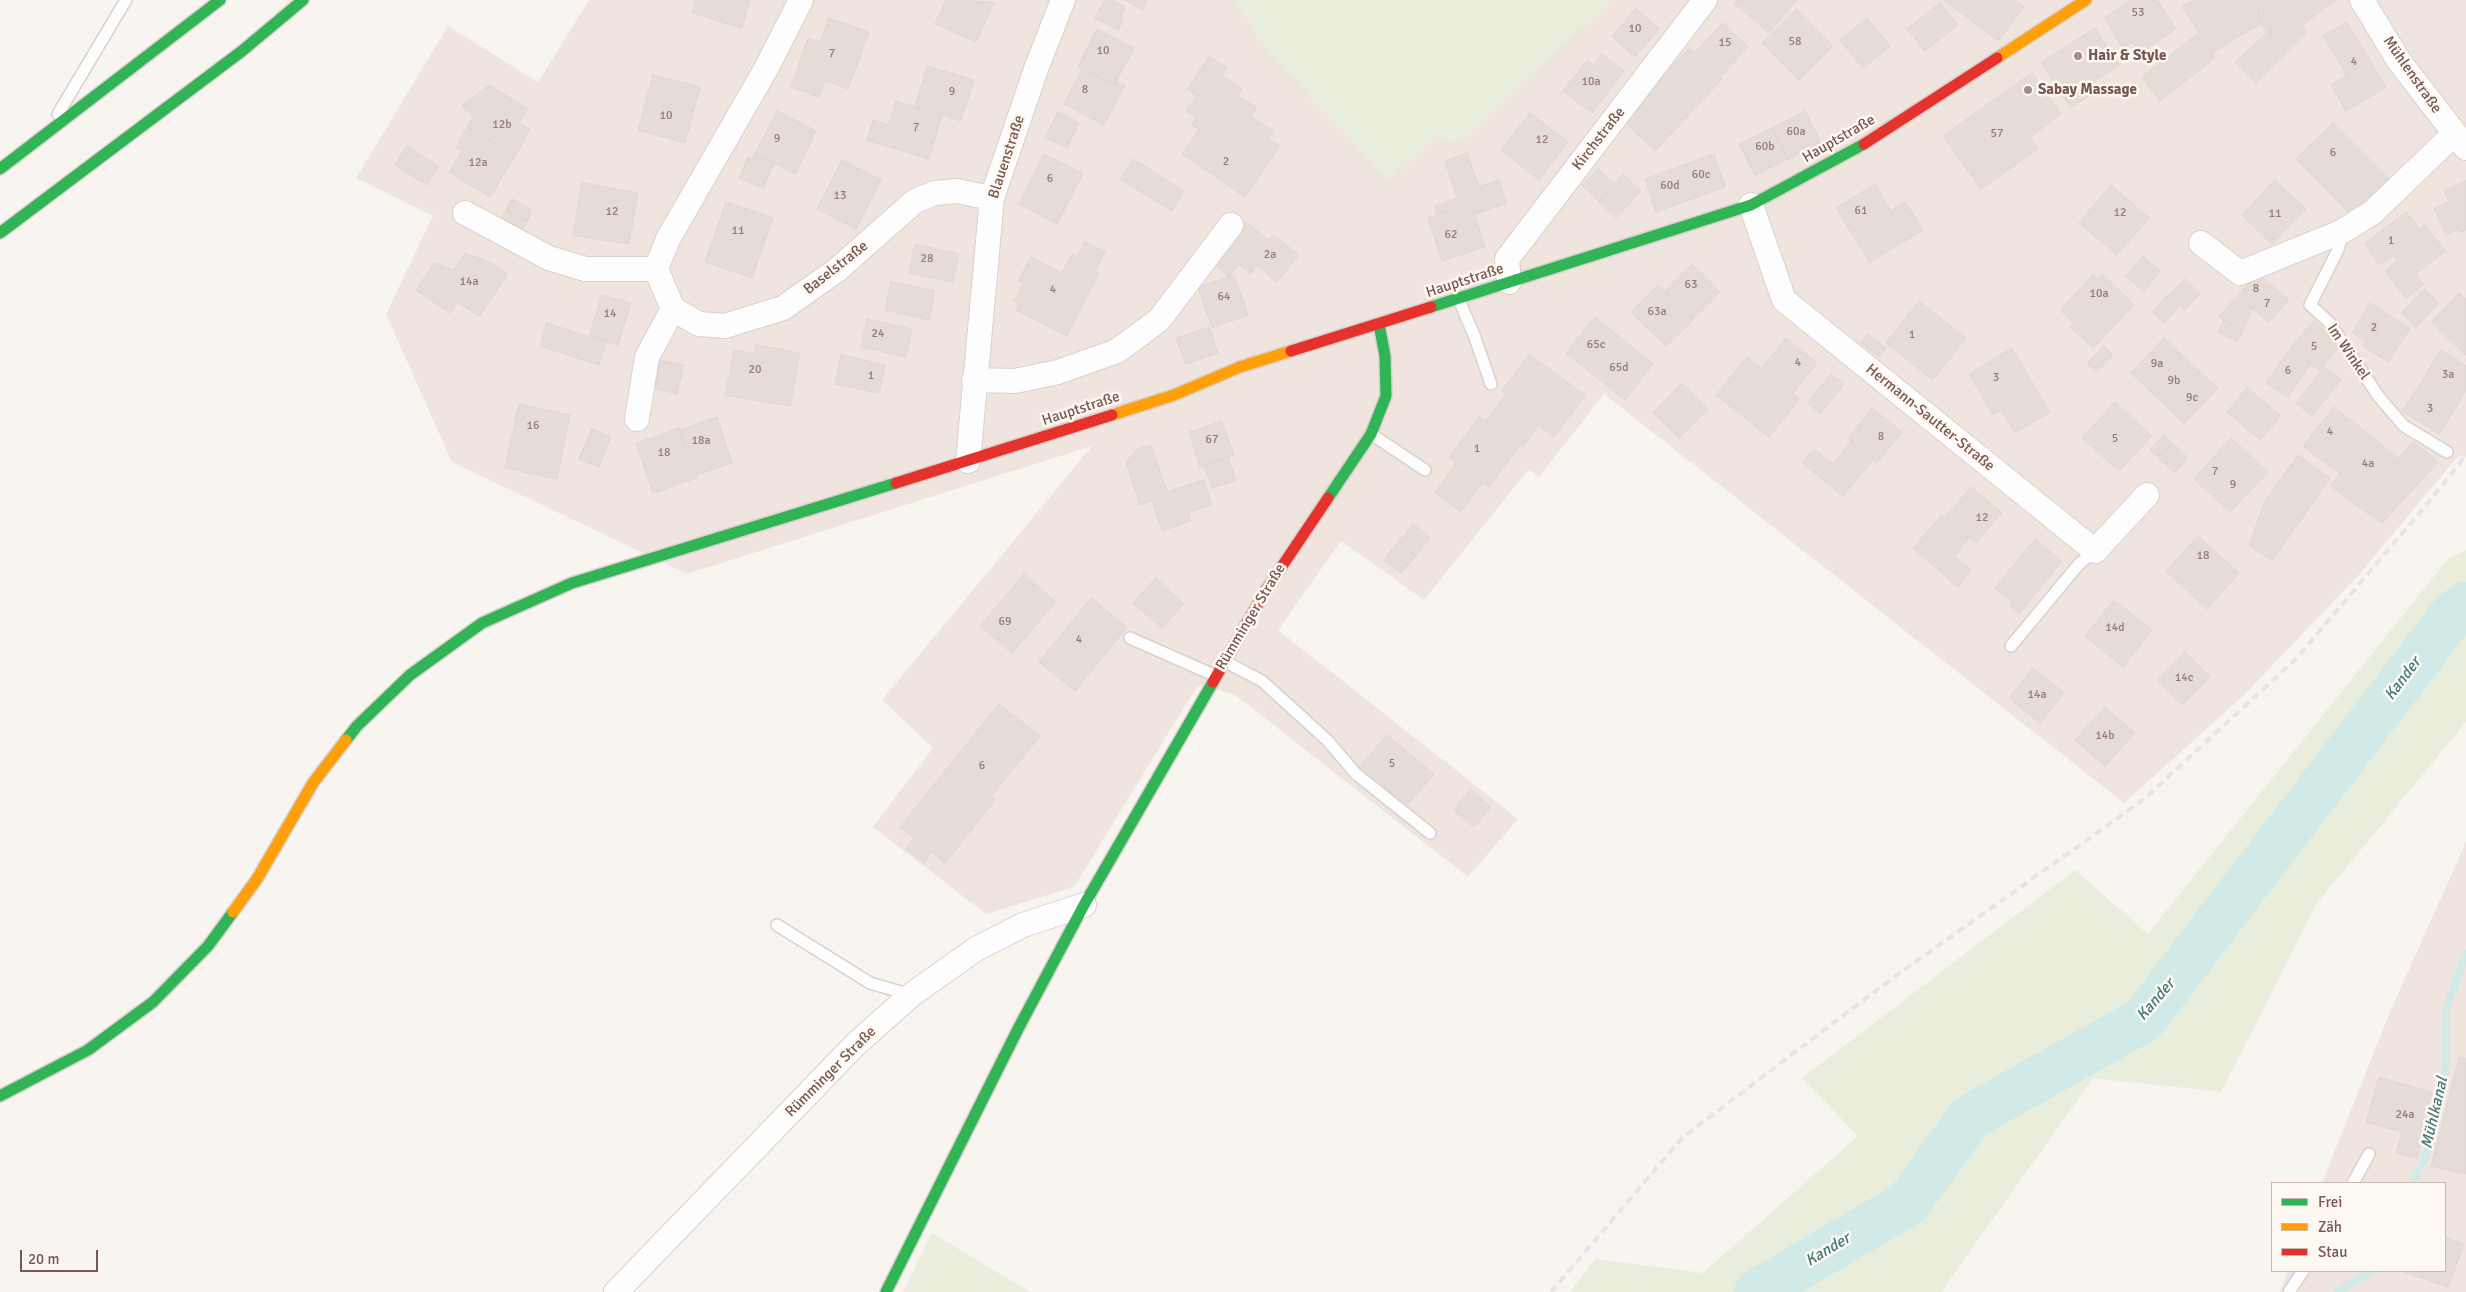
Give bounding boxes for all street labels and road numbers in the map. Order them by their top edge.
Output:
street label: Mühlenstraße [2379,33,2445,117]
street label: Kirchstraße [1569,104,1629,174]
street label: Hauptstraße [1799,111,1879,167]
street label: Blauenstraße [985,113,1029,201]
street label: Baselstraße [800,237,872,299]
street label: Hauptstraße [1424,260,1506,302]
street label: Im Winkel [2323,321,2373,383]
street label: Hermann-Sautter-Straße [1862,360,1998,476]
street label: Hauptstraße [1040,388,1122,430]
street label: Rümminger Straße [1212,561,1290,673]
street label: Rümminger Straße [782,1023,880,1121]

